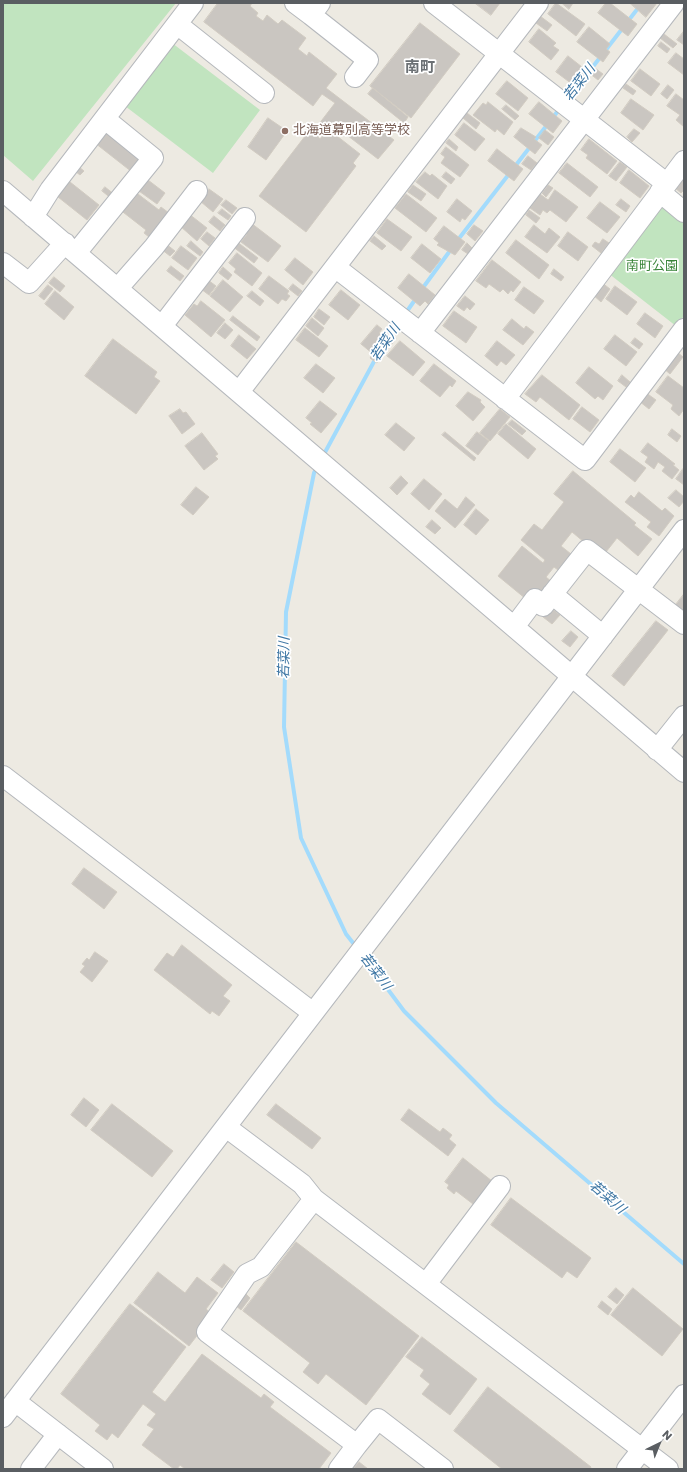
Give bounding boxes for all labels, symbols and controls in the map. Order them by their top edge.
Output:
district label: 南町 [405,59,435,77]
water label: 若菜川 [560,61,600,105]
place label: 北海道幕別高等学校 [293,123,410,139]
marker: 北海道幕別高等学校 [280,126,290,136]
park label: 南町公園 [626,259,678,275]
water label: 若菜川 [367,321,405,365]
water label: 若菜川 [276,637,294,679]
water label: 若菜川 [356,950,394,994]
water label: 若菜川 [586,1178,628,1218]
north arrow [639,1424,679,1464]
text: N [659,1427,676,1444]

